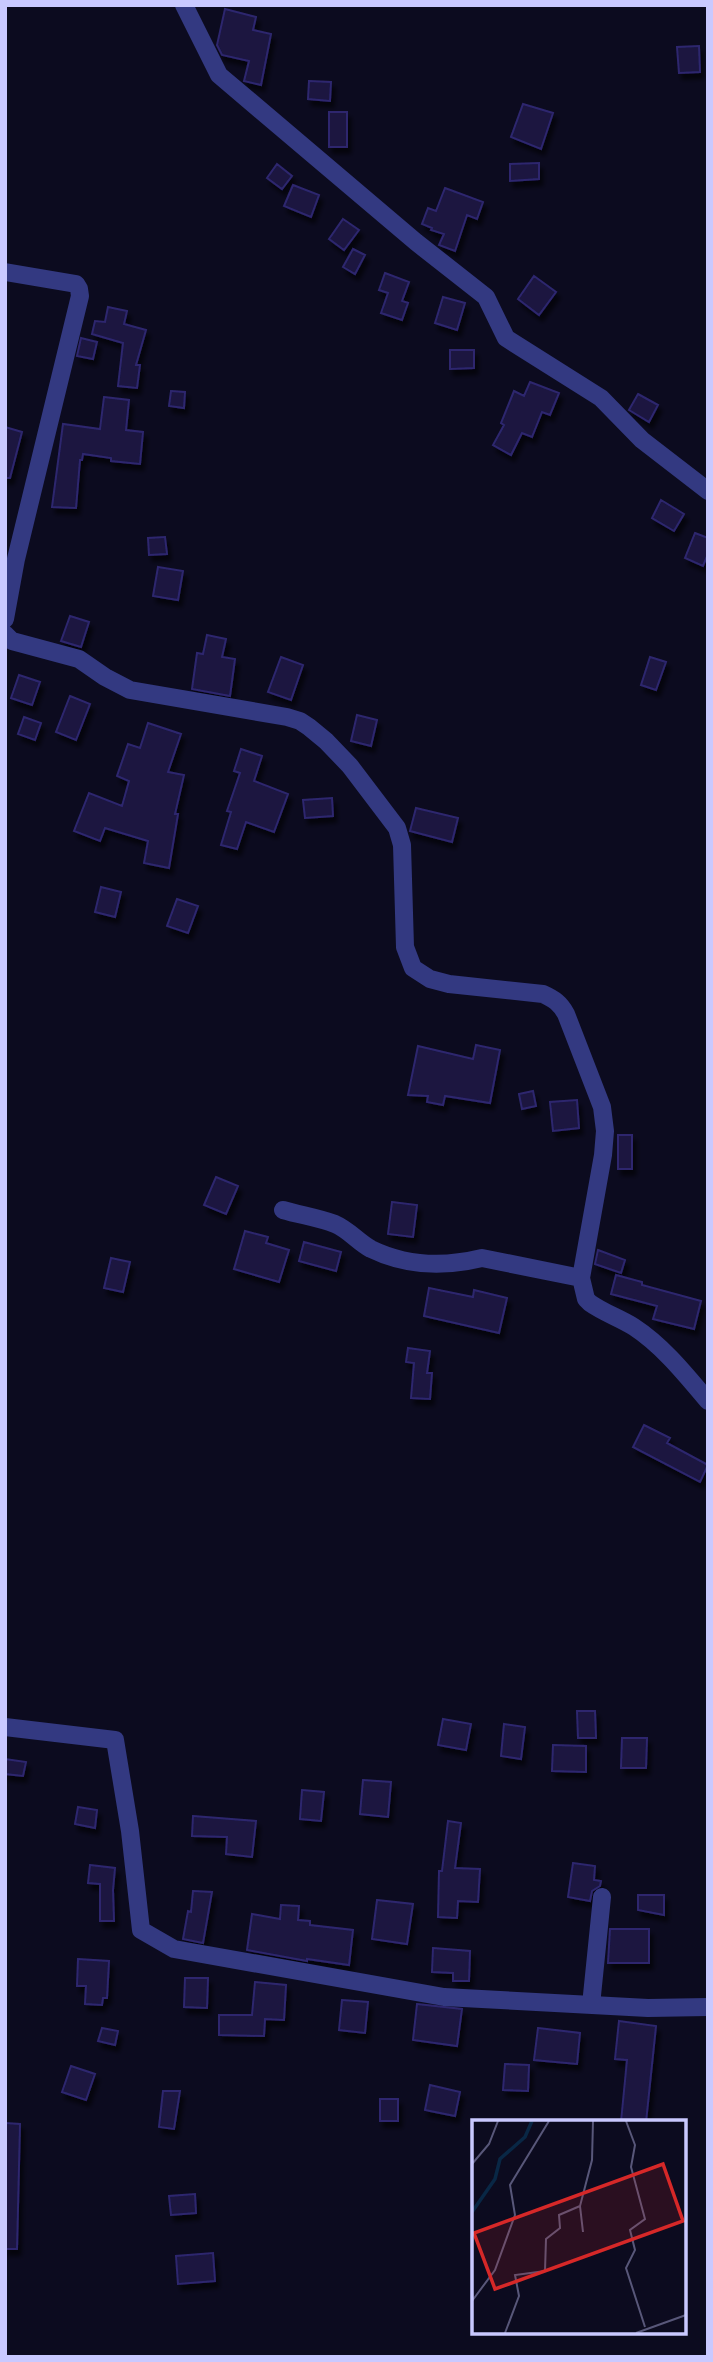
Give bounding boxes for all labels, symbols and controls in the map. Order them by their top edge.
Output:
inset map [472,2120,685,2334]

